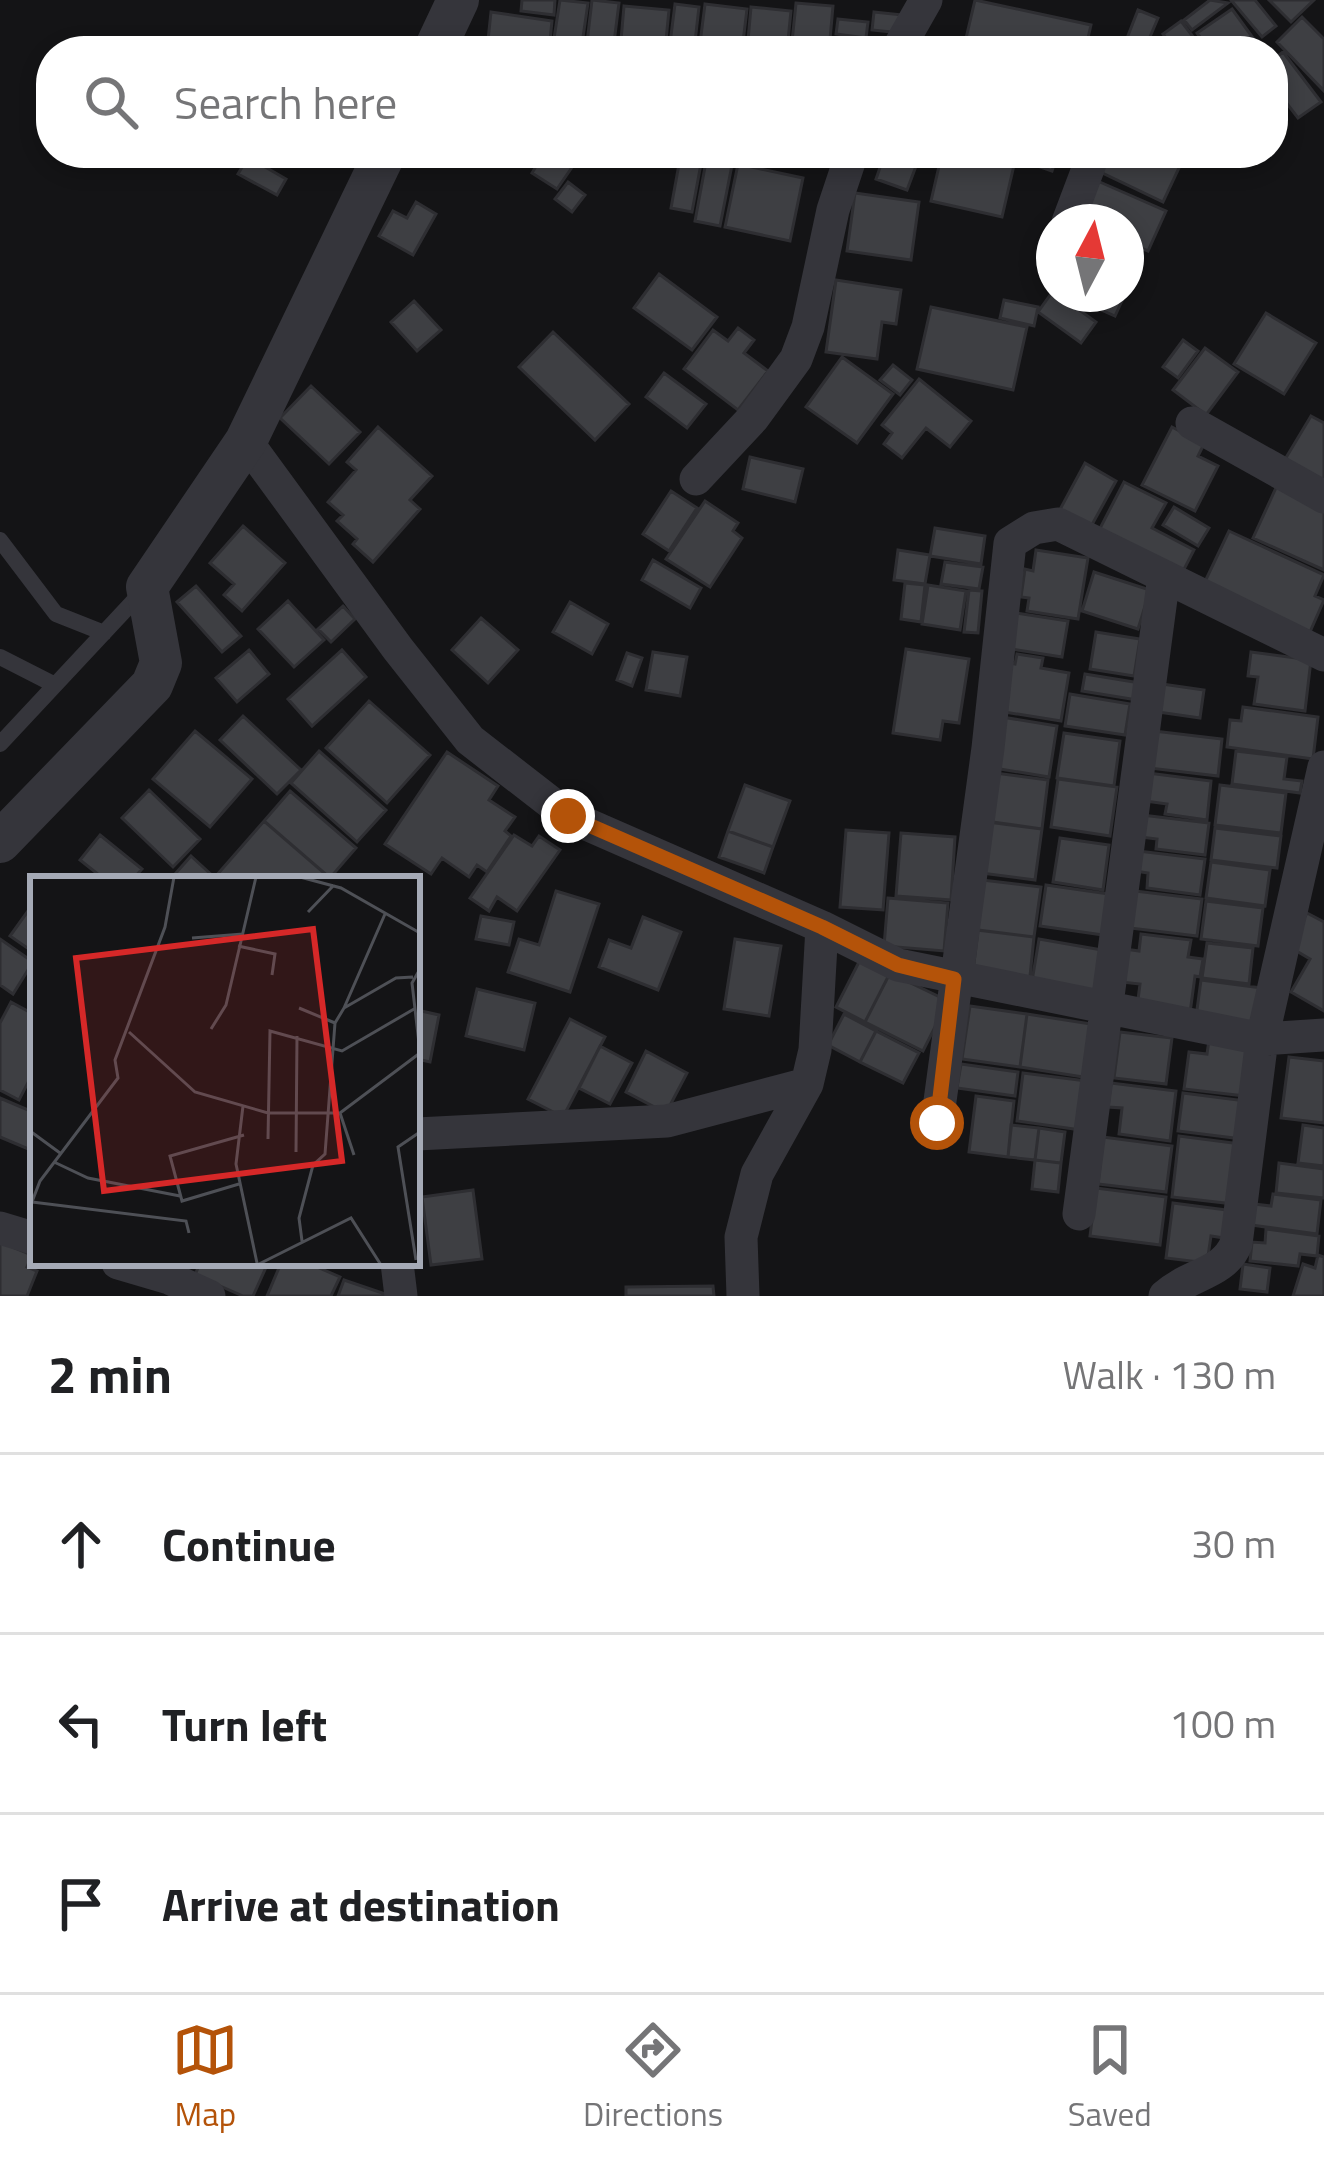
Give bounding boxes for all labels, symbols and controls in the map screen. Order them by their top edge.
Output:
search box [36,36,1288,168]
text: Search here [174,68,397,136]
icon: search [78,69,144,135]
north arrow [1036,204,1144,312]
route end [541,789,595,843]
inset map [30,876,420,1266]
route start [910,1096,964,1150]
text: 2 min [48,1335,172,1413]
text: Walk · 130 m [1062,1345,1276,1404]
text: Continue [162,1510,336,1578]
icon: ahead [48,1511,114,1577]
text: 30 m [1191,1514,1276,1573]
text: Turn left [162,1690,327,1758]
icon: left [48,1691,114,1757]
text: 100 m [1169,1694,1276,1753]
text: Arrive at destination [162,1870,560,1938]
icon: arrive [48,1871,114,1937]
tab: Map [172,2017,238,2139]
tab: Directions [583,2017,723,2139]
tab: Saved [1068,2017,1152,2139]

